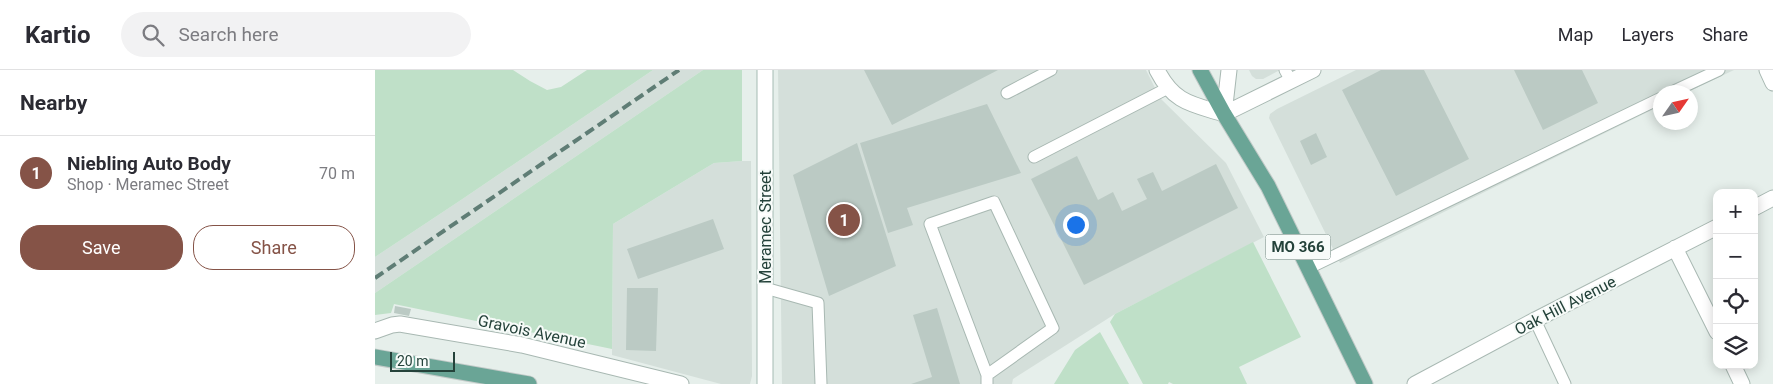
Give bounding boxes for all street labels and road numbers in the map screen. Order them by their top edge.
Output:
street label: Meramec Street [756,170,775,284]
road number: MO 366 [1265,234,1331,260]
street label: Oak Hill Avenue [1511,272,1619,339]
street label: Gravois Avenue [476,311,588,352]

